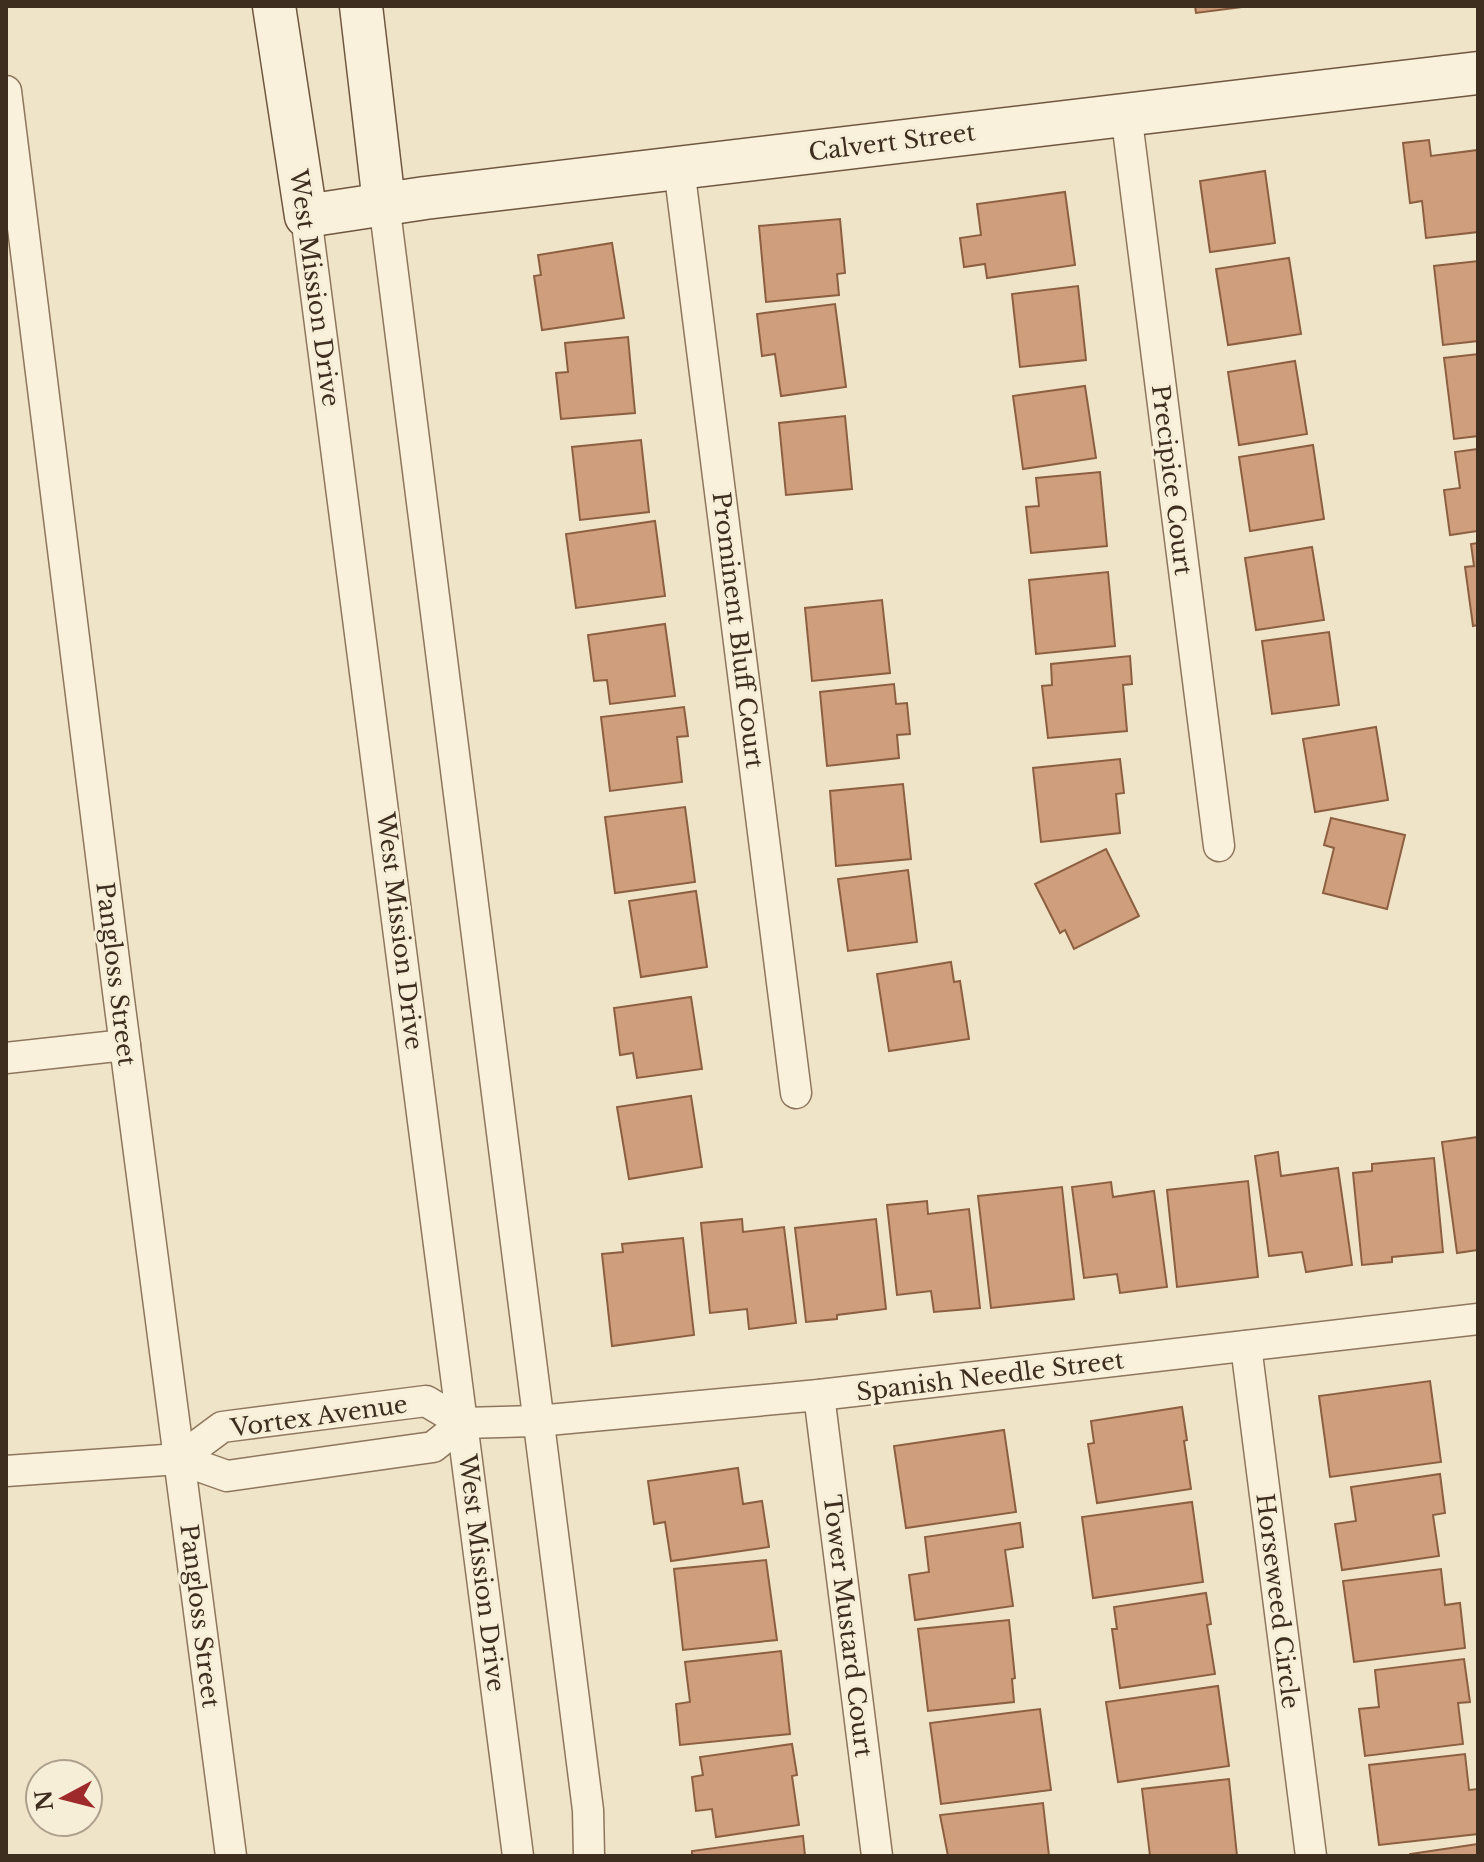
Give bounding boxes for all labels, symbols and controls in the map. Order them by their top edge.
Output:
street label: Calvert Street [807,117,977,167]
street label: West Mission Drive [284,167,346,408]
street label: Precipice Court [1146,383,1198,577]
street label: Prominent Bluff Court [707,490,769,770]
street label: West Mission Drive [371,810,429,1051]
street label: Pangloss Street [90,881,142,1067]
street label: Spanish Needle Street [855,1345,1125,1407]
street label: Vortex Avenue [228,1389,409,1443]
street label: West Mission Drive [453,1452,511,1693]
street label: Horseweed Circle [1250,1492,1306,1710]
street label: Tower Mustard Court [818,1493,878,1759]
street label: Pangloss Street [174,1523,226,1709]
north arrow [24,1758,104,1838]
text: N [30,1788,59,1812]

